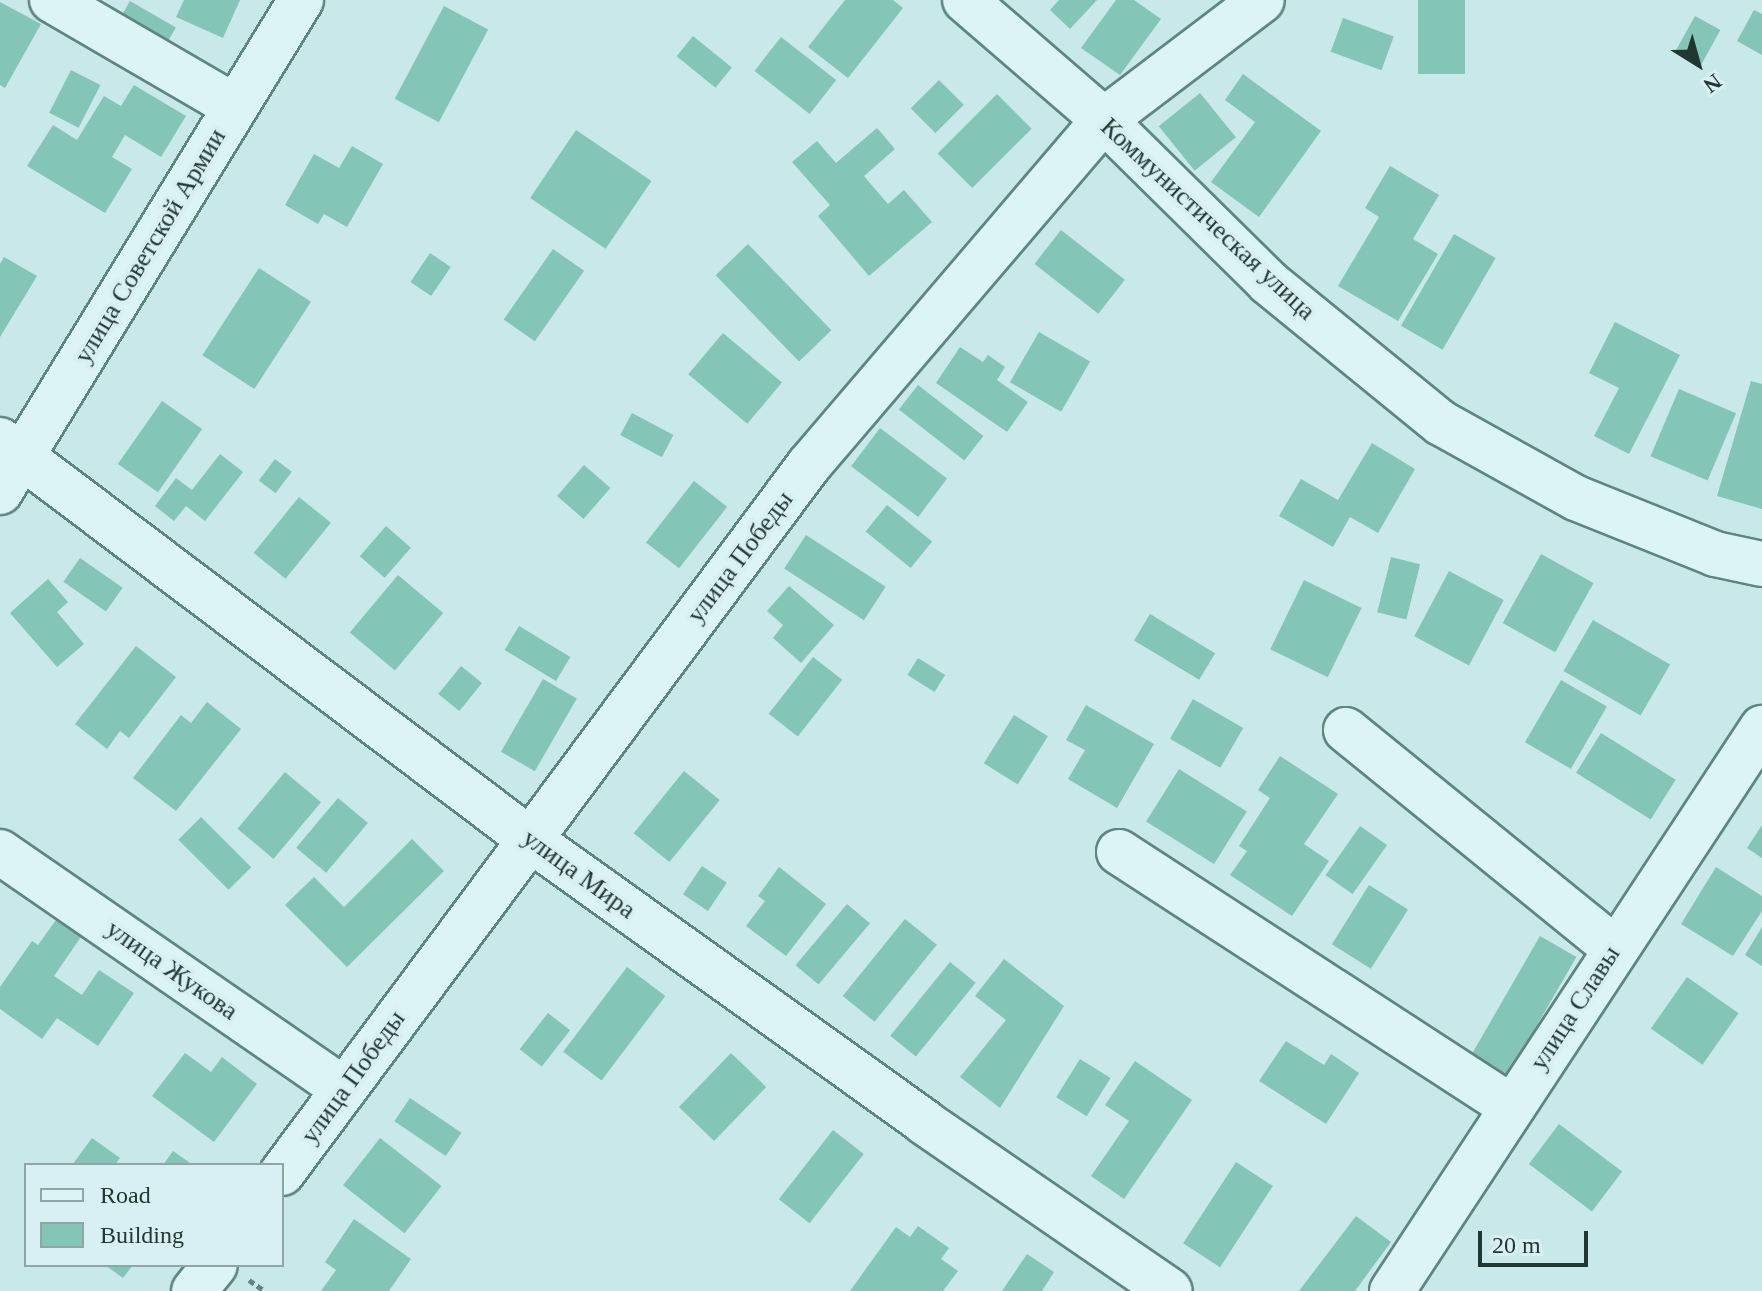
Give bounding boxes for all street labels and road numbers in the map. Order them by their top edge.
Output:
street label: Коммунистическая улица [1094,111,1322,327]
street label: улица Советской Армии [68,123,232,369]
street label: улица Победы [680,485,800,629]
street label: улица Мира [516,823,642,925]
street label: улица Жукова [100,913,244,1027]
street label: улица Славы [1523,940,1627,1076]
street label: улица Победы [294,1004,412,1150]

